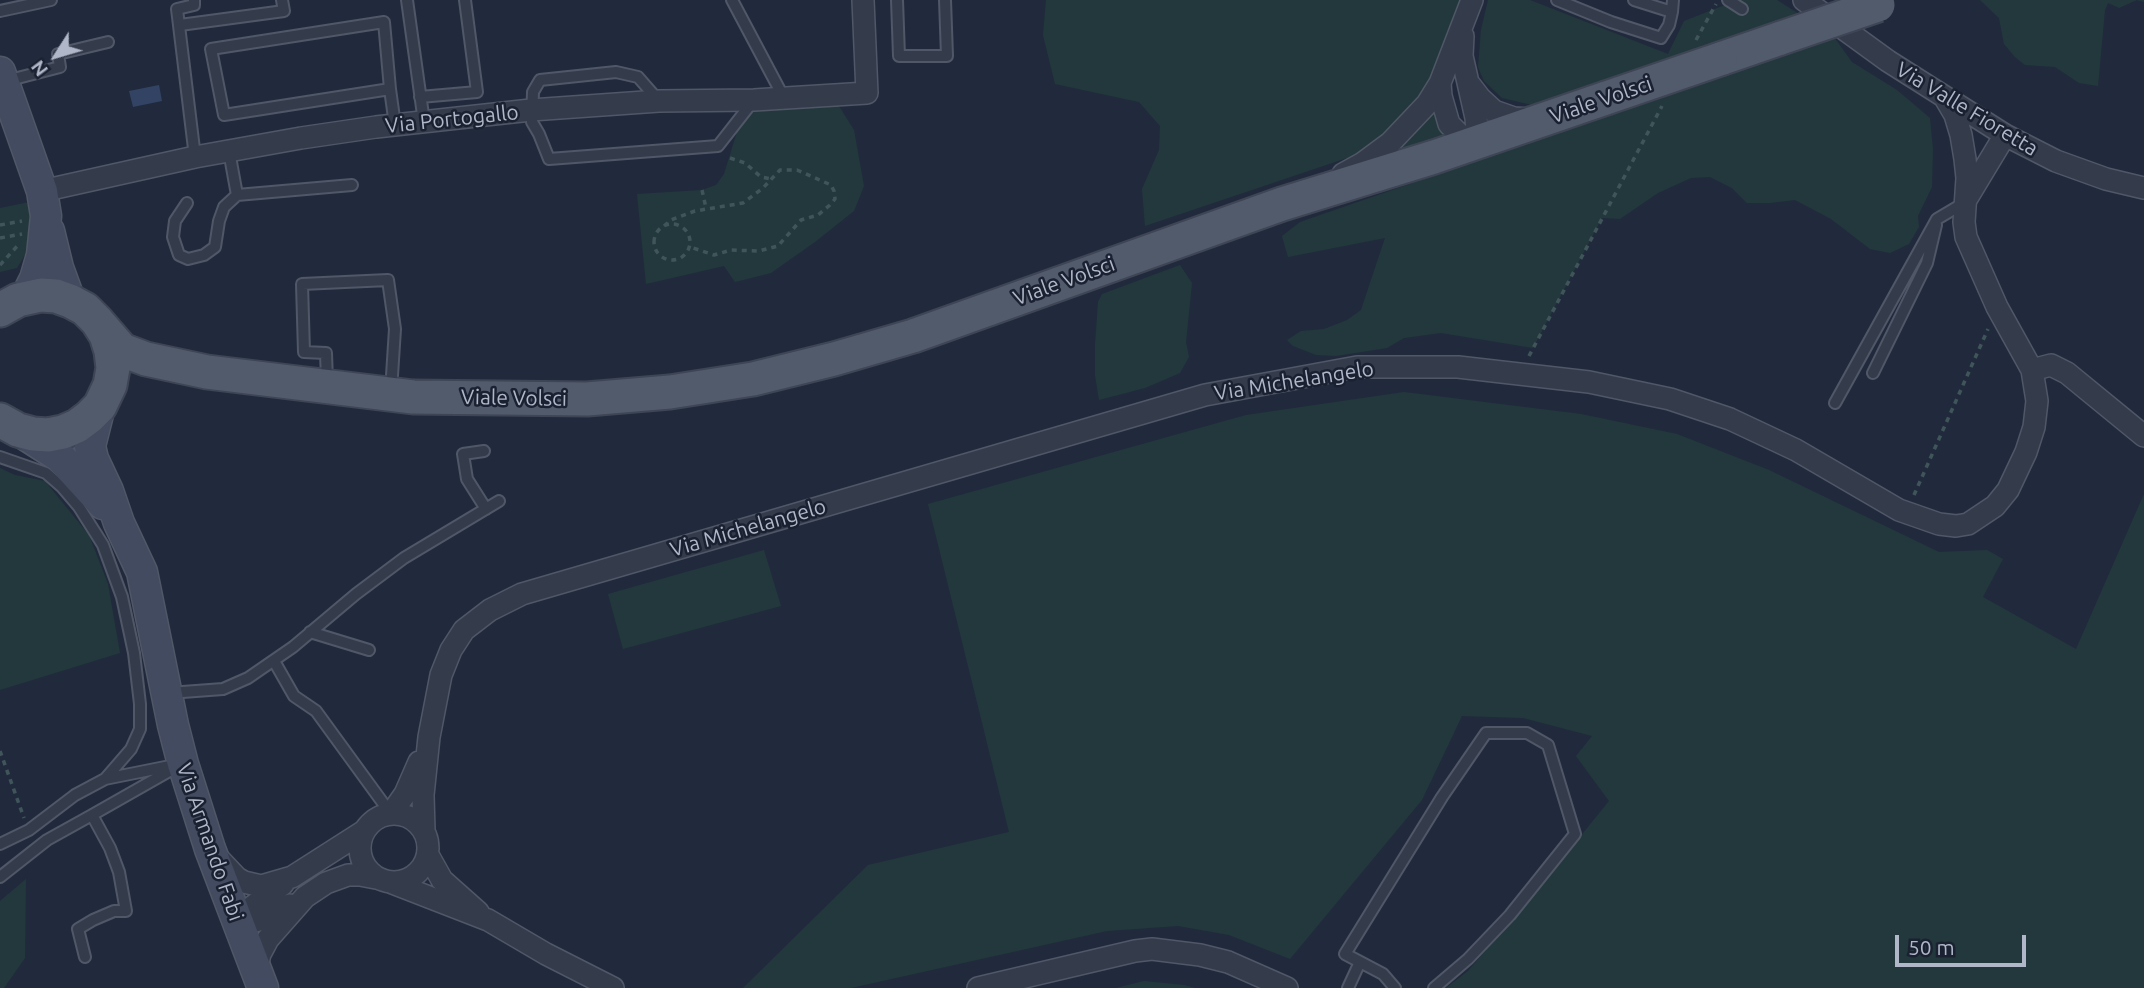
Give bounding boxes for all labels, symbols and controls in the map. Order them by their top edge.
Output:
north arrow [21,21,91,91]
text: N [26,56,52,81]
street label: Via Valle Fioretta [1891,57,2043,161]
street label: Viale Volsci [1547,71,1655,129]
street label: Via Portogallo [384,99,520,139]
street label: Viale Volsci [1010,251,1118,311]
street label: Via Michelangelo [1212,356,1376,406]
street label: Viale Volsci [461,384,567,412]
street label: Via Michelangelo [667,494,829,562]
street label: Via Armando Fabi [171,760,249,924]
scale bar [1899,922,2030,966]
text: 50 m [1908,935,1955,959]

